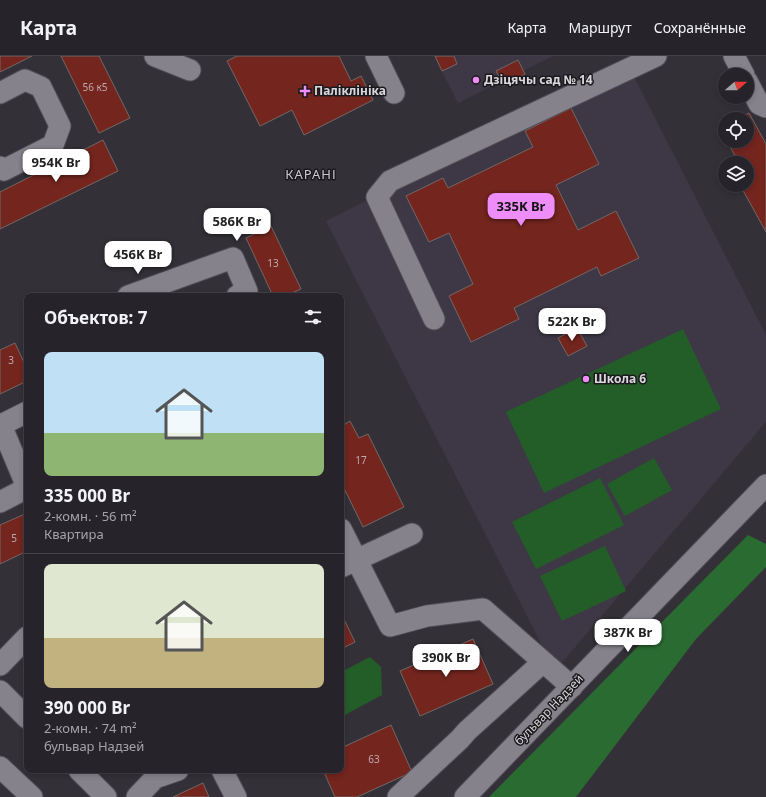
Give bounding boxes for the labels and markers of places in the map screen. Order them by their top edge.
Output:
place label: Дзіцячы сад № 14 [484,71,593,88]
marker: Дзіцячы сад № 14 [471,75,481,85]
place label: Паліклініка [314,82,386,99]
marker: Паліклініка [299,85,311,97]
pin: 954K Br [19,149,93,183]
pin: 335K Br [484,193,558,227]
pin: 586K Br [200,208,274,242]
pin: 456K Br [101,241,175,275]
pin: 522K Br [535,308,609,342]
place label: Школа 6 [594,370,646,387]
marker: Школа 6 [581,374,591,384]
pin: 387K Br [591,619,665,653]
pin: 390K Br [409,644,483,678]

